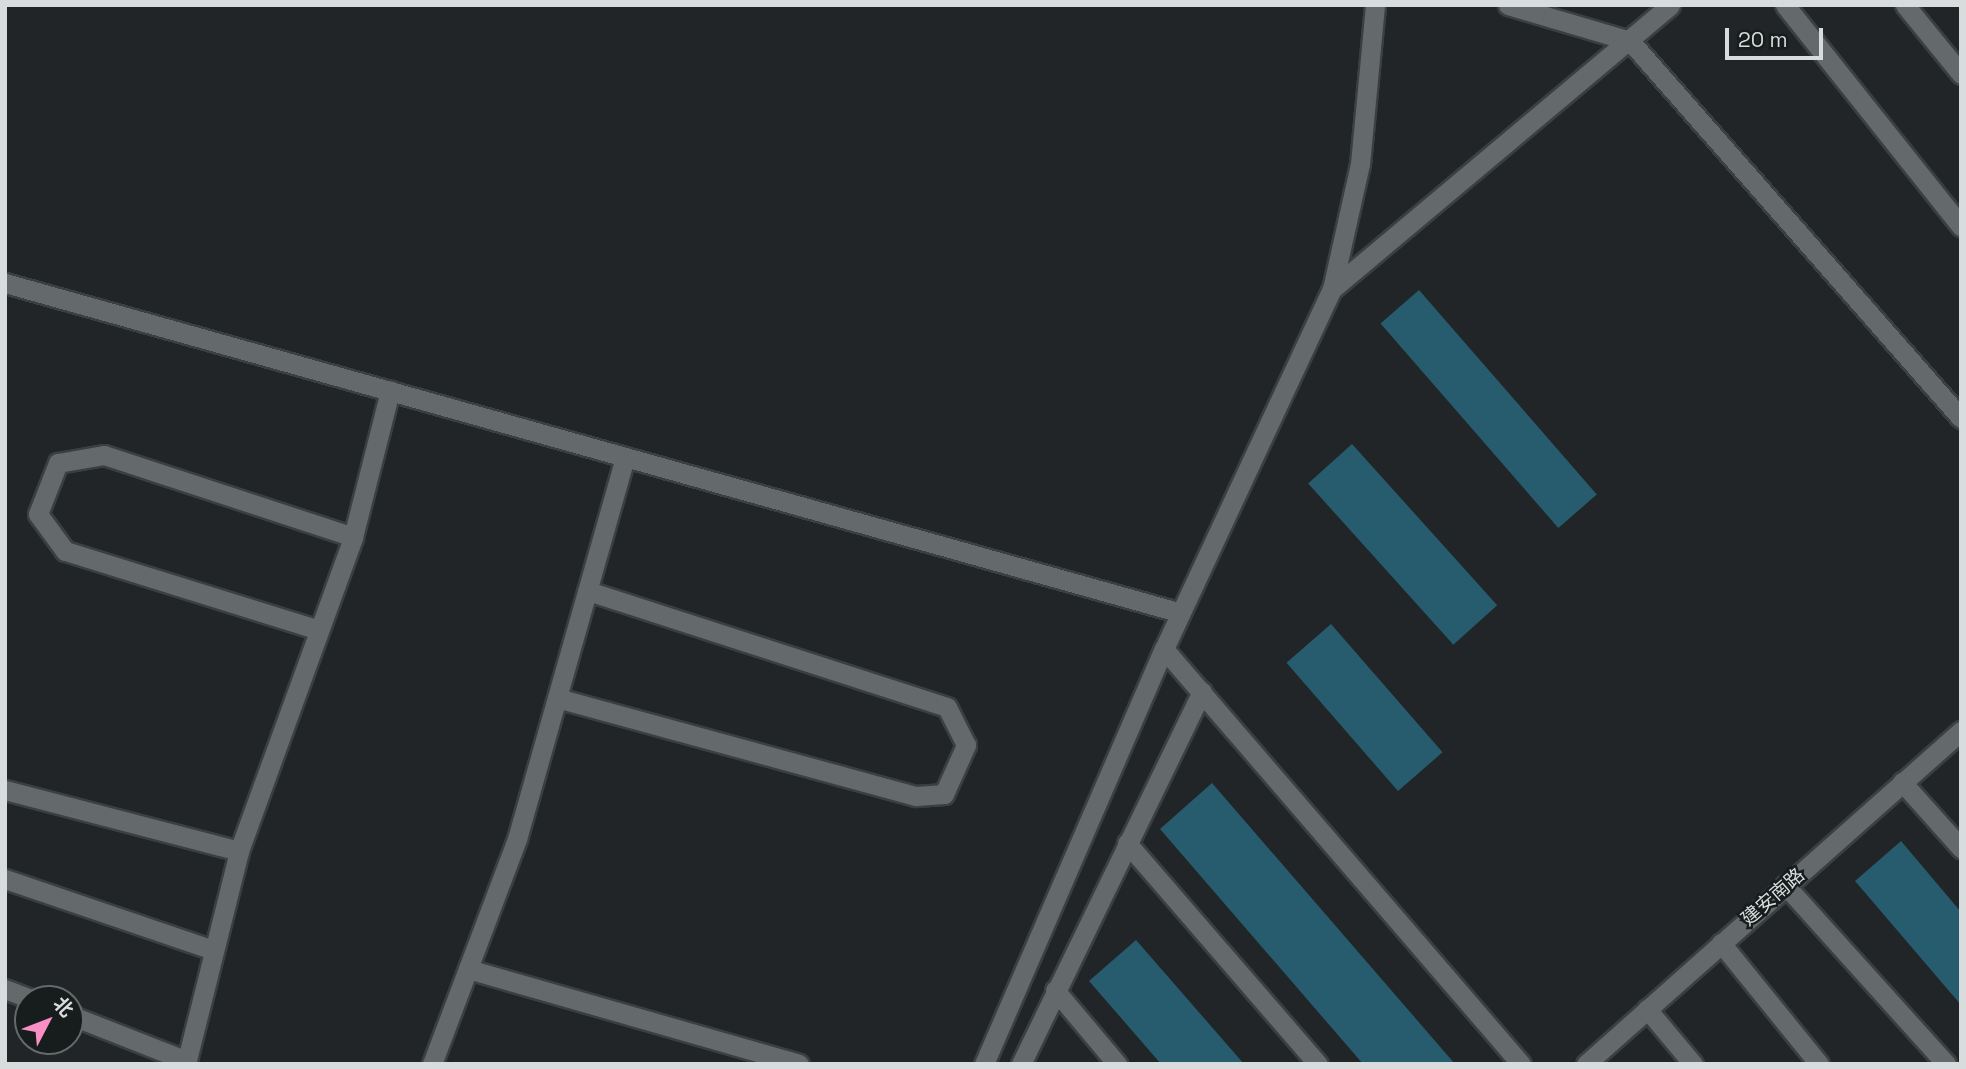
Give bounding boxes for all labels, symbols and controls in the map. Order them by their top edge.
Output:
scale bar [1728,14,1826,58]
text: 20 m [1738,26,1788,53]
street label: 建安南路 [1737,863,1809,931]
north arrow [14,985,84,1055]
text: 北 [48,992,79,1022]

